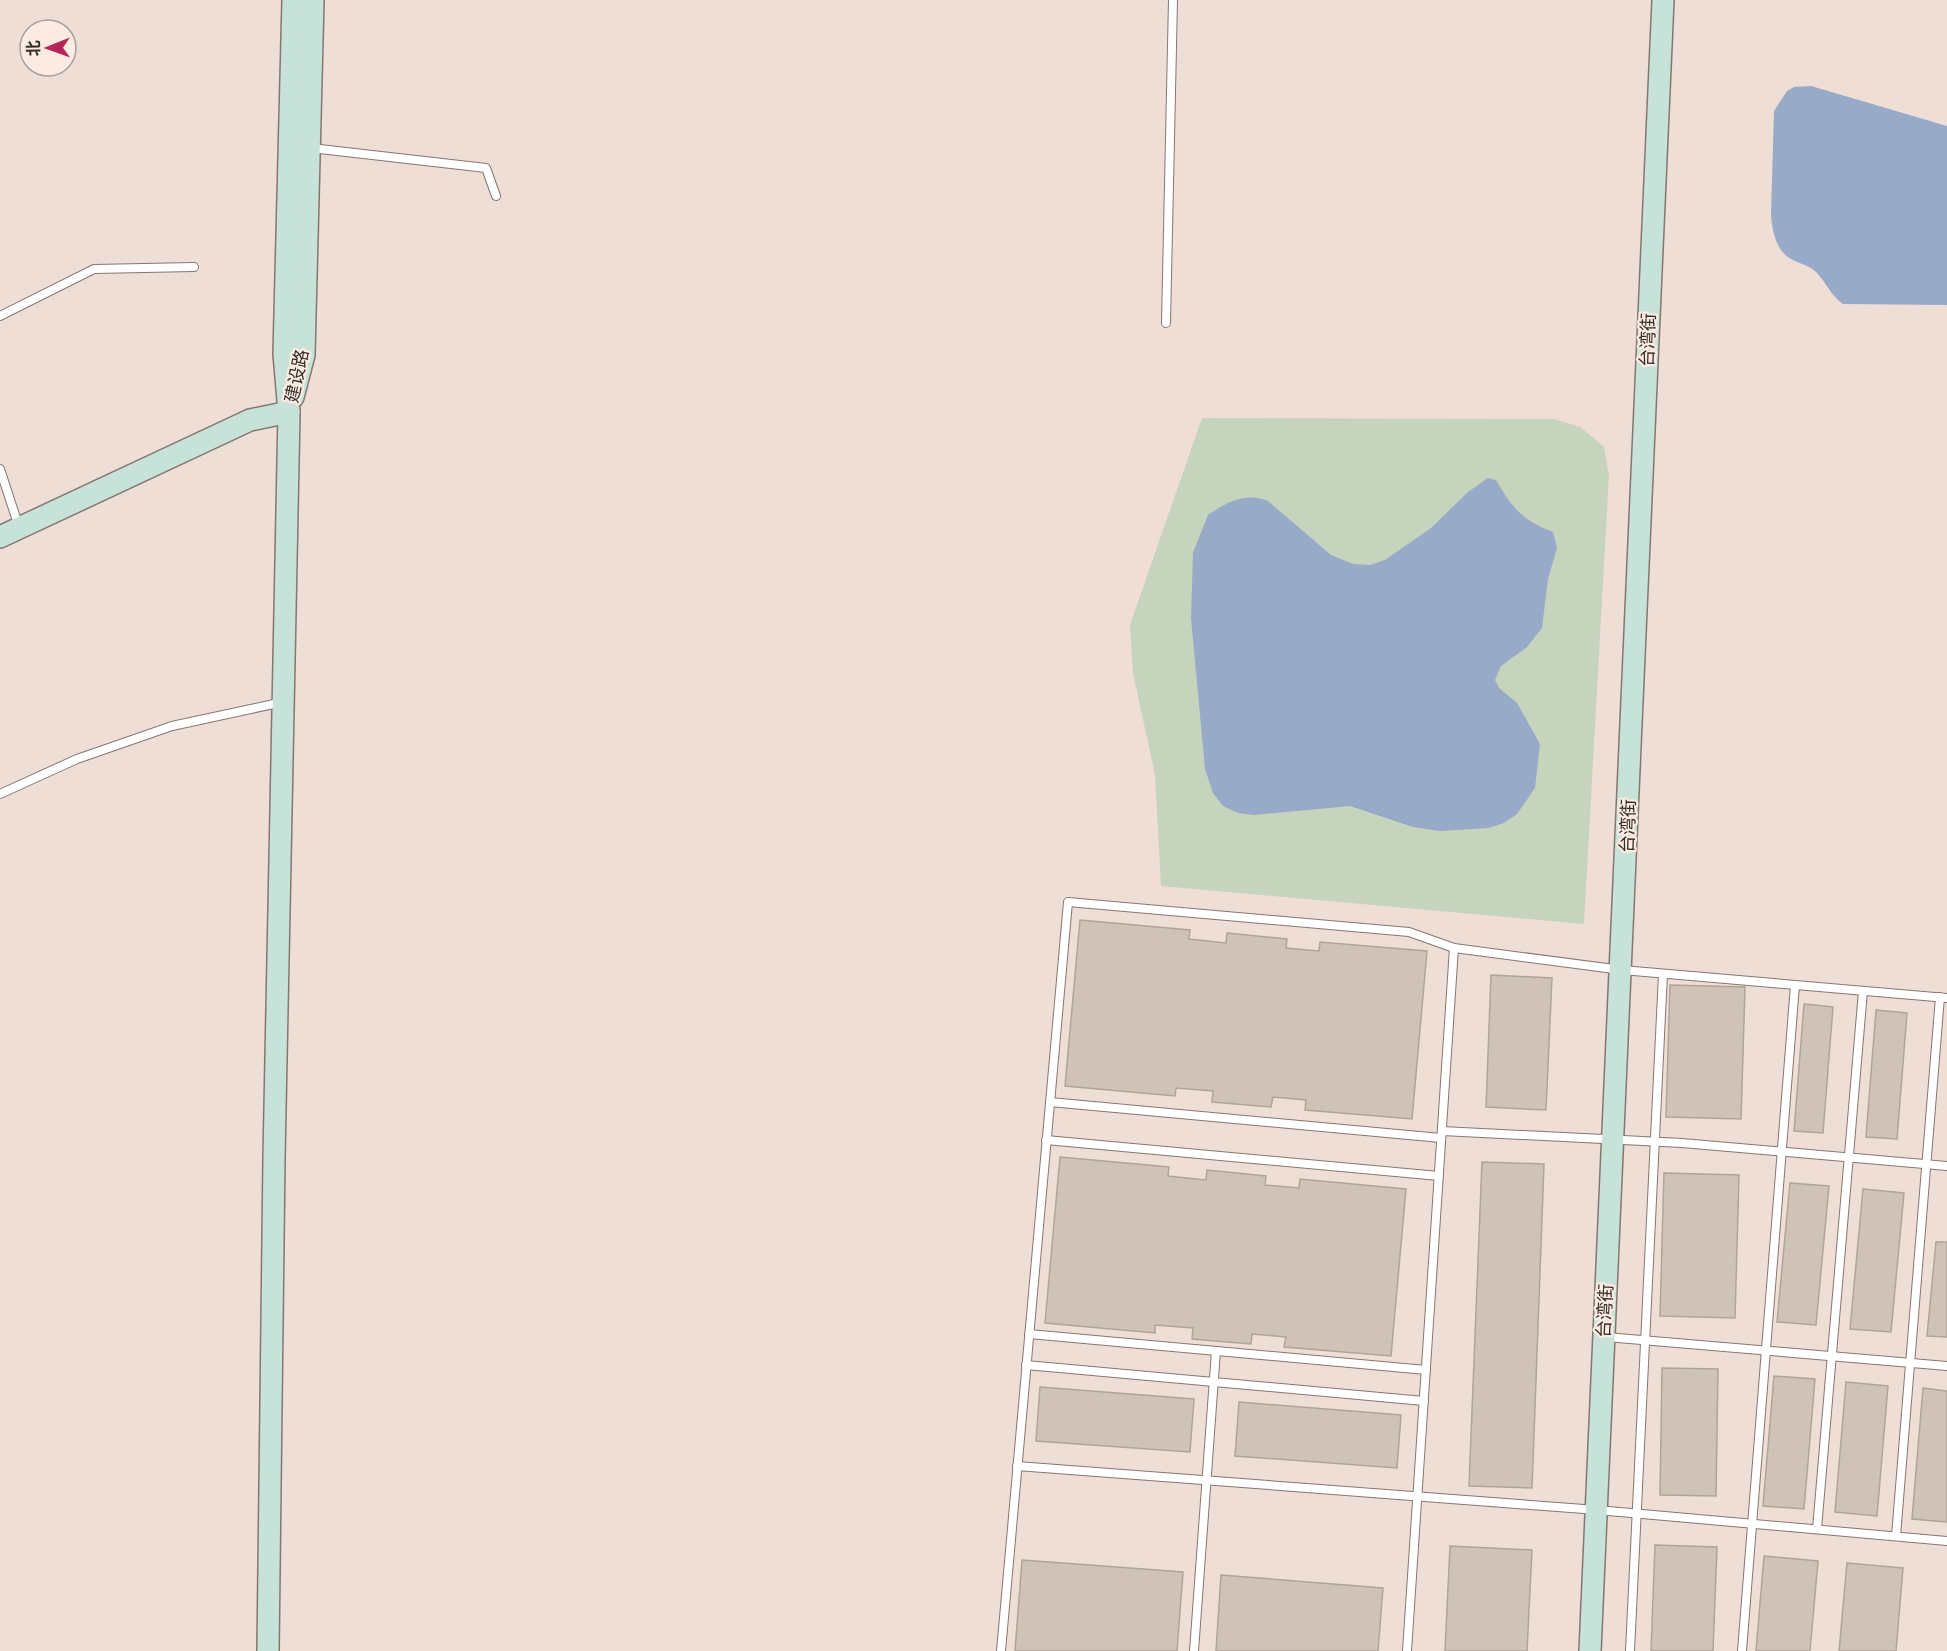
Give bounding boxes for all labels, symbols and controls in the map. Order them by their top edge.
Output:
north arrow [18,18,78,78]
text: 北 [25,40,44,56]
street label: 台湾街 [1637,313,1660,367]
street label: 建设路 [282,348,313,405]
street label: 台湾街 [1617,799,1640,853]
street label: 台湾街 [1594,1284,1617,1339]

